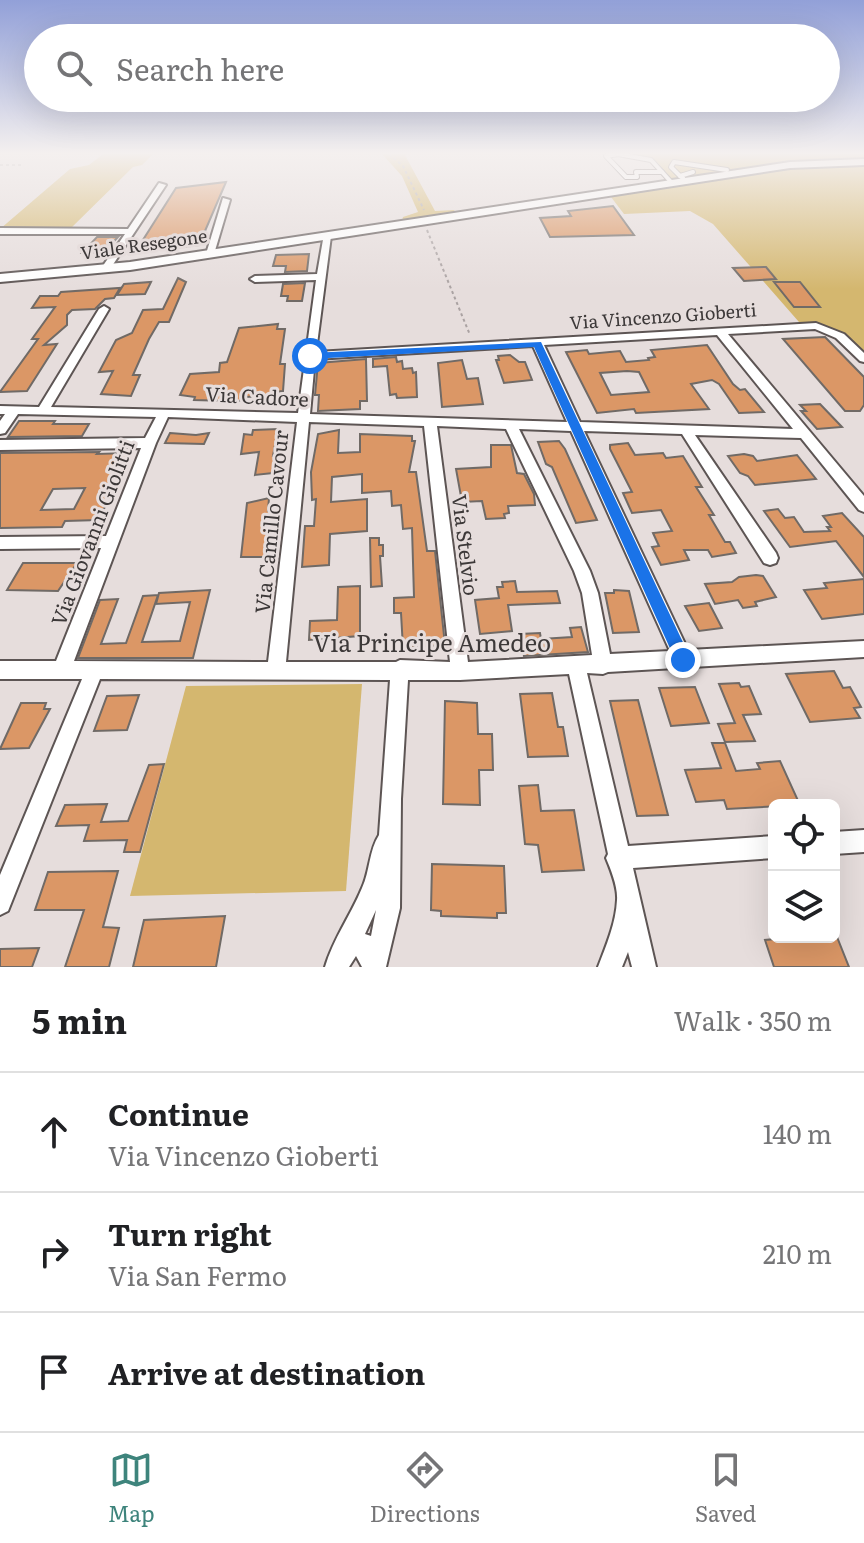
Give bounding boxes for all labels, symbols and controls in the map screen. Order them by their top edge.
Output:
search box [24,24,840,112]
icon: search [52,46,96,90]
text: Search here [116,46,284,90]
street label: Viale Resegone [79,221,209,266]
street label: Via Vincenzo Gioberti [568,295,757,336]
route start [292,338,328,374]
street label: Via Cadore [205,377,310,413]
street label: Via Camillo Cavour [245,428,295,615]
street label: Via Giovanni Giolitti [42,435,141,630]
street label: Via Stelvio [446,492,488,597]
street label: Via Principe Amedeo [313,624,551,659]
route end [665,642,701,678]
map controls [768,799,840,943]
button: locate [768,799,840,871]
button: layers [768,871,840,943]
text: 5 min [32,994,127,1044]
text: Walk · 350 m [674,1000,832,1039]
text: Continue [108,1091,249,1135]
icon: ahead [32,1110,76,1154]
text: 140 m [763,1113,832,1152]
text: Via Vincenzo Gioberti [108,1135,379,1174]
text: Turn right [108,1211,272,1255]
icon: right [32,1230,76,1274]
text: 210 m [763,1233,832,1272]
text: Via San Fermo [108,1255,287,1294]
icon: arrive [32,1350,76,1394]
text: Arrive at destination [108,1350,425,1394]
tab: Map [108,1448,155,1529]
tab: Directions [370,1448,480,1529]
tab: Saved [695,1448,756,1529]

